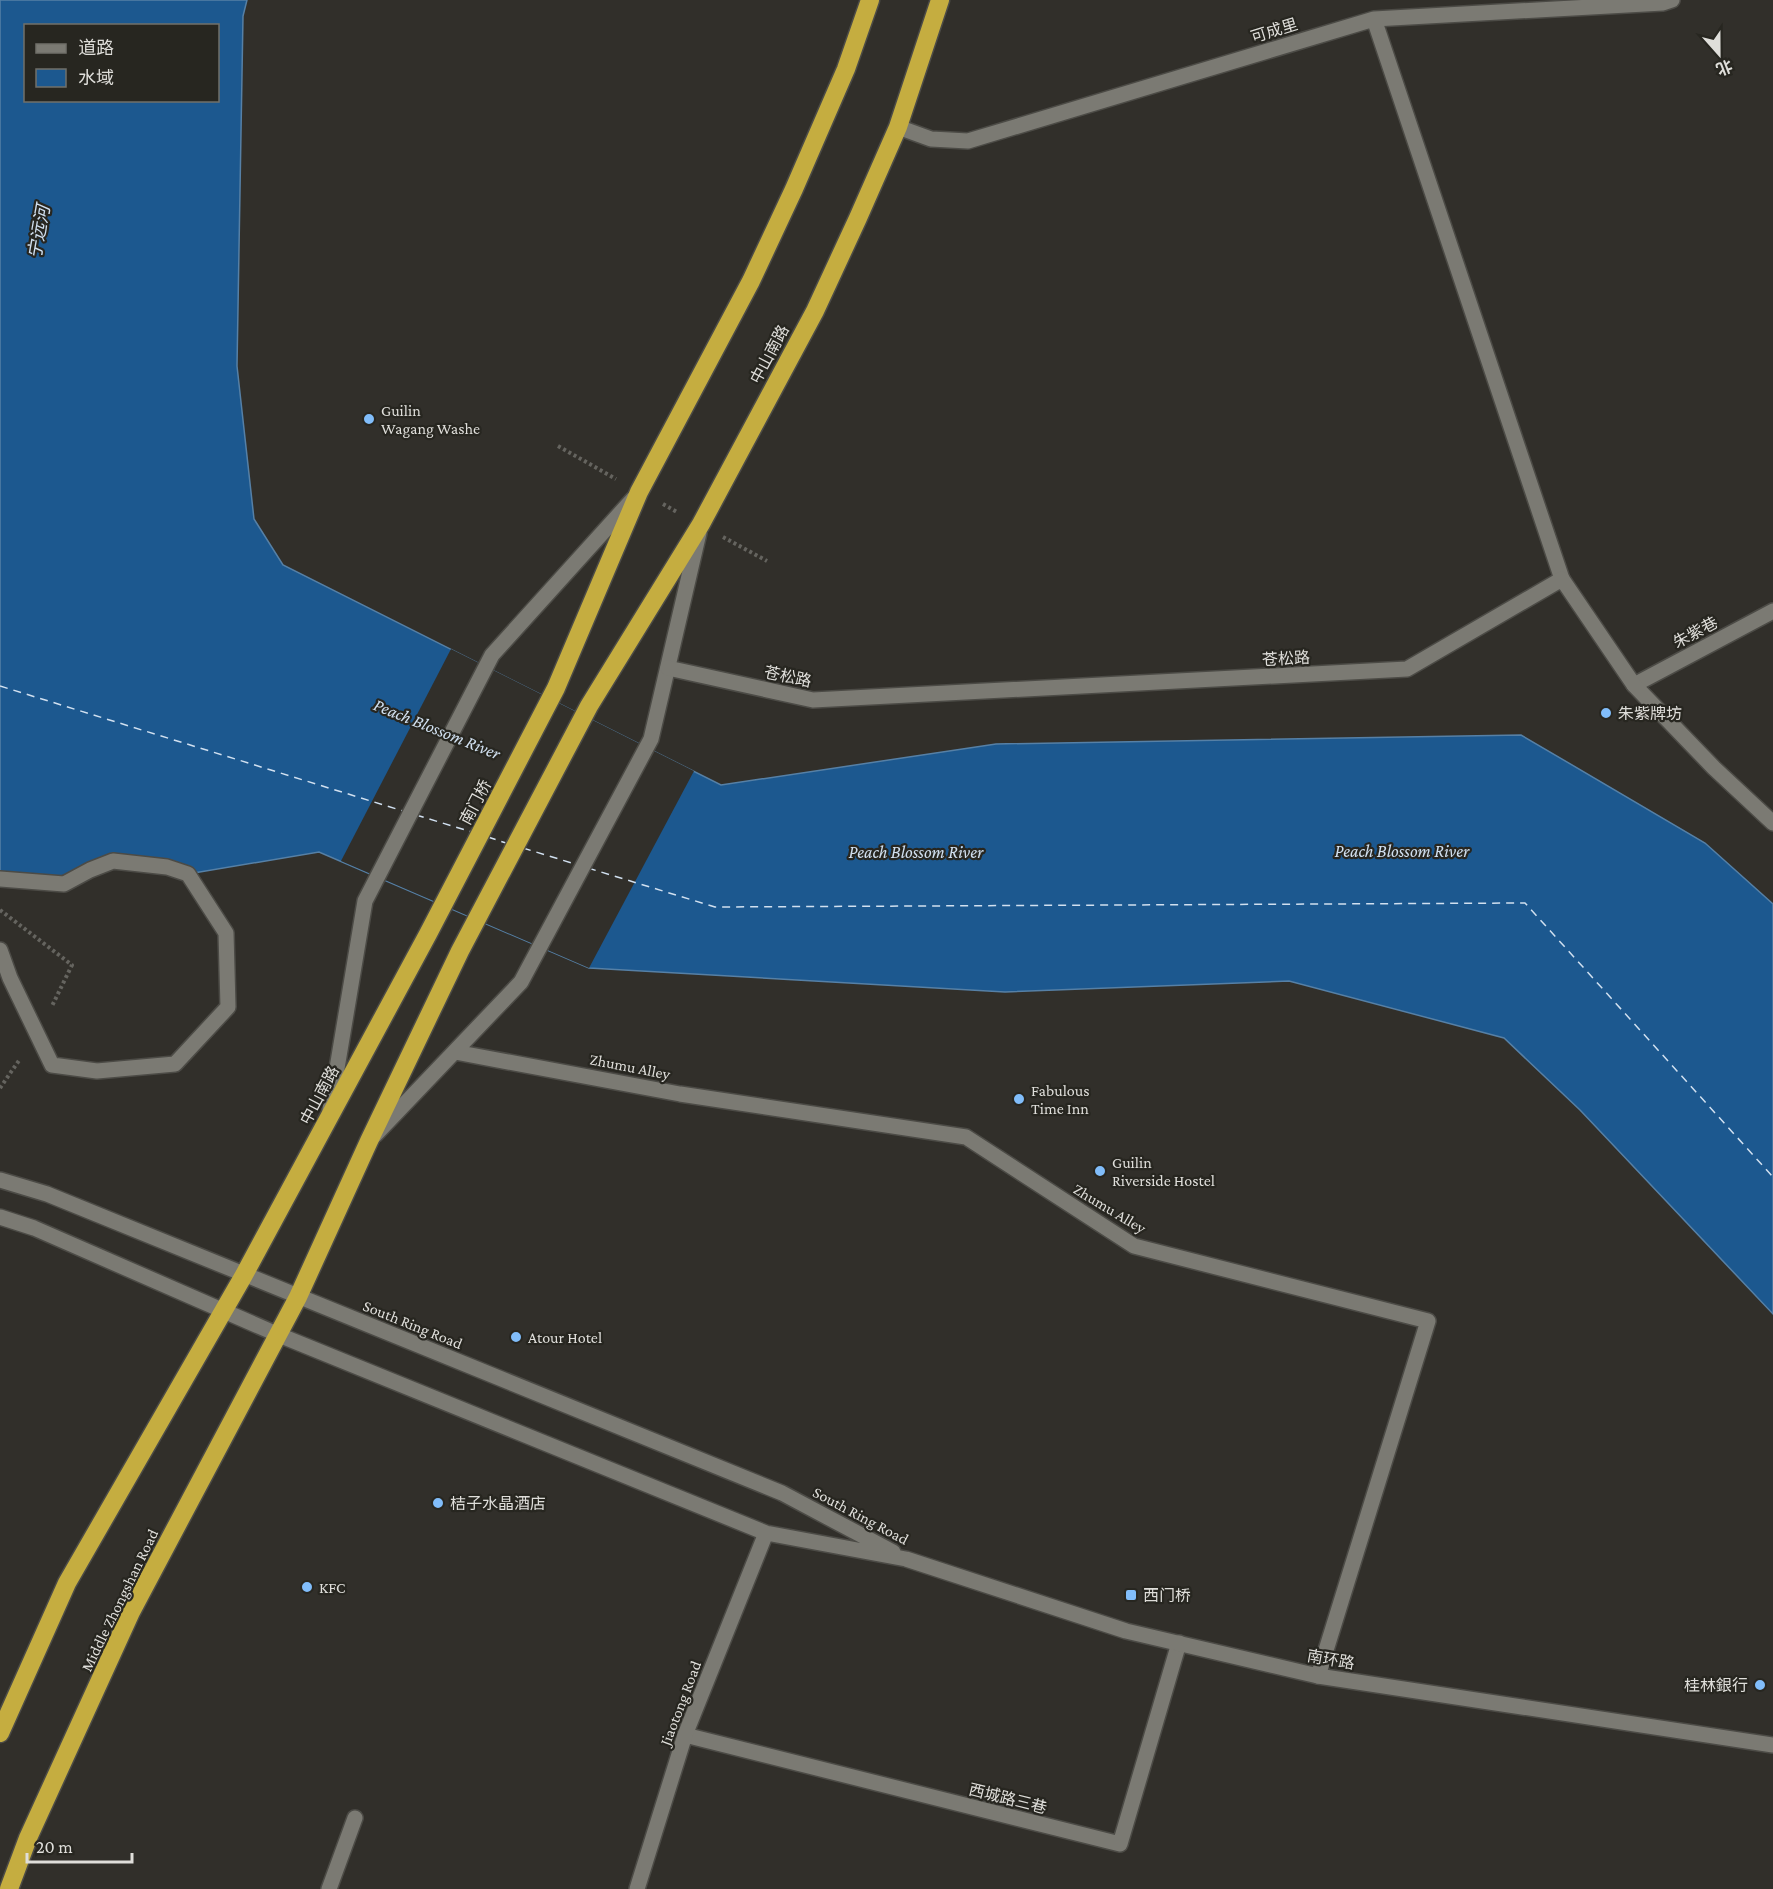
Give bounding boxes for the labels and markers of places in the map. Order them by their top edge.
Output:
place label: Guilin Wagang Washe [381,402,480,438]
marker: Guilin Wagang Washe [362,412,376,426]
place label: 朱紫牌坊 [1618,705,1682,722]
marker: 朱紫牌坊 [1599,706,1613,720]
place label: Fabulous Time Inn [1031,1082,1090,1117]
marker: Fabulous Time Inn [1012,1092,1026,1106]
place label: Guilin Riverside Hostel [1112,1154,1215,1189]
marker: Guilin Riverside Hostel [1093,1164,1107,1178]
place label: Atour Hotel [528,1329,602,1346]
marker: Atour Hotel [509,1330,523,1344]
place label: 桔子水晶酒店 [450,1495,546,1512]
marker: 桔子水晶酒店 [431,1496,445,1510]
place label: KFC [319,1579,345,1596]
marker: KFC [300,1580,314,1594]
place label: 西门桥 [1143,1587,1191,1604]
marker: 西门桥 [1124,1588,1138,1602]
place label: 桂林銀行 [1684,1677,1748,1694]
marker: 桂林銀行 [1753,1678,1767,1692]

